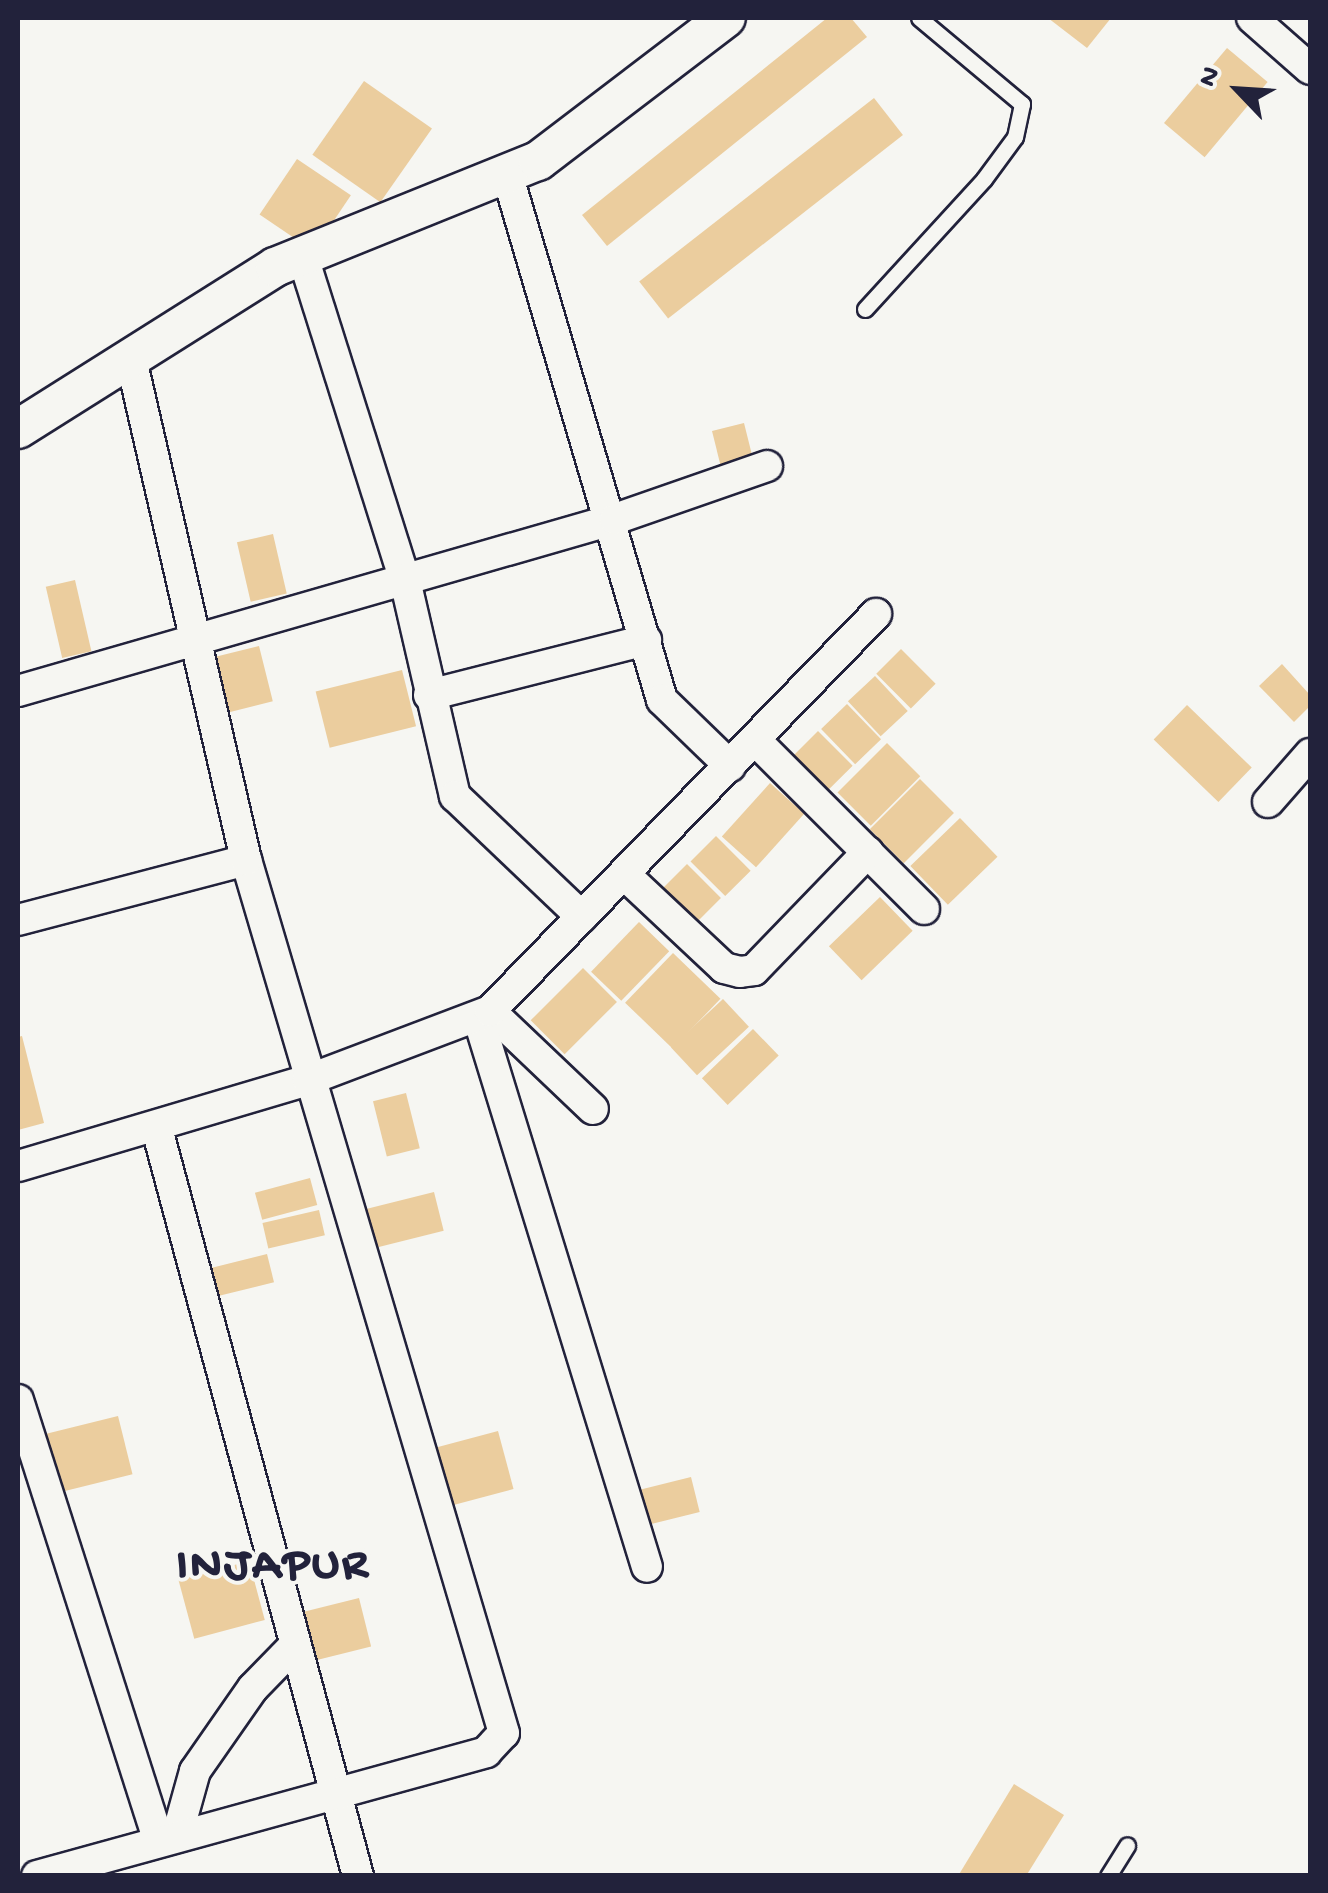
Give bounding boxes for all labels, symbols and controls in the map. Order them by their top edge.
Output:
north arrow [1188,40,1288,140]
text: N [1192,62,1229,92]
district label: INJAPUR [176,1539,370,1597]

